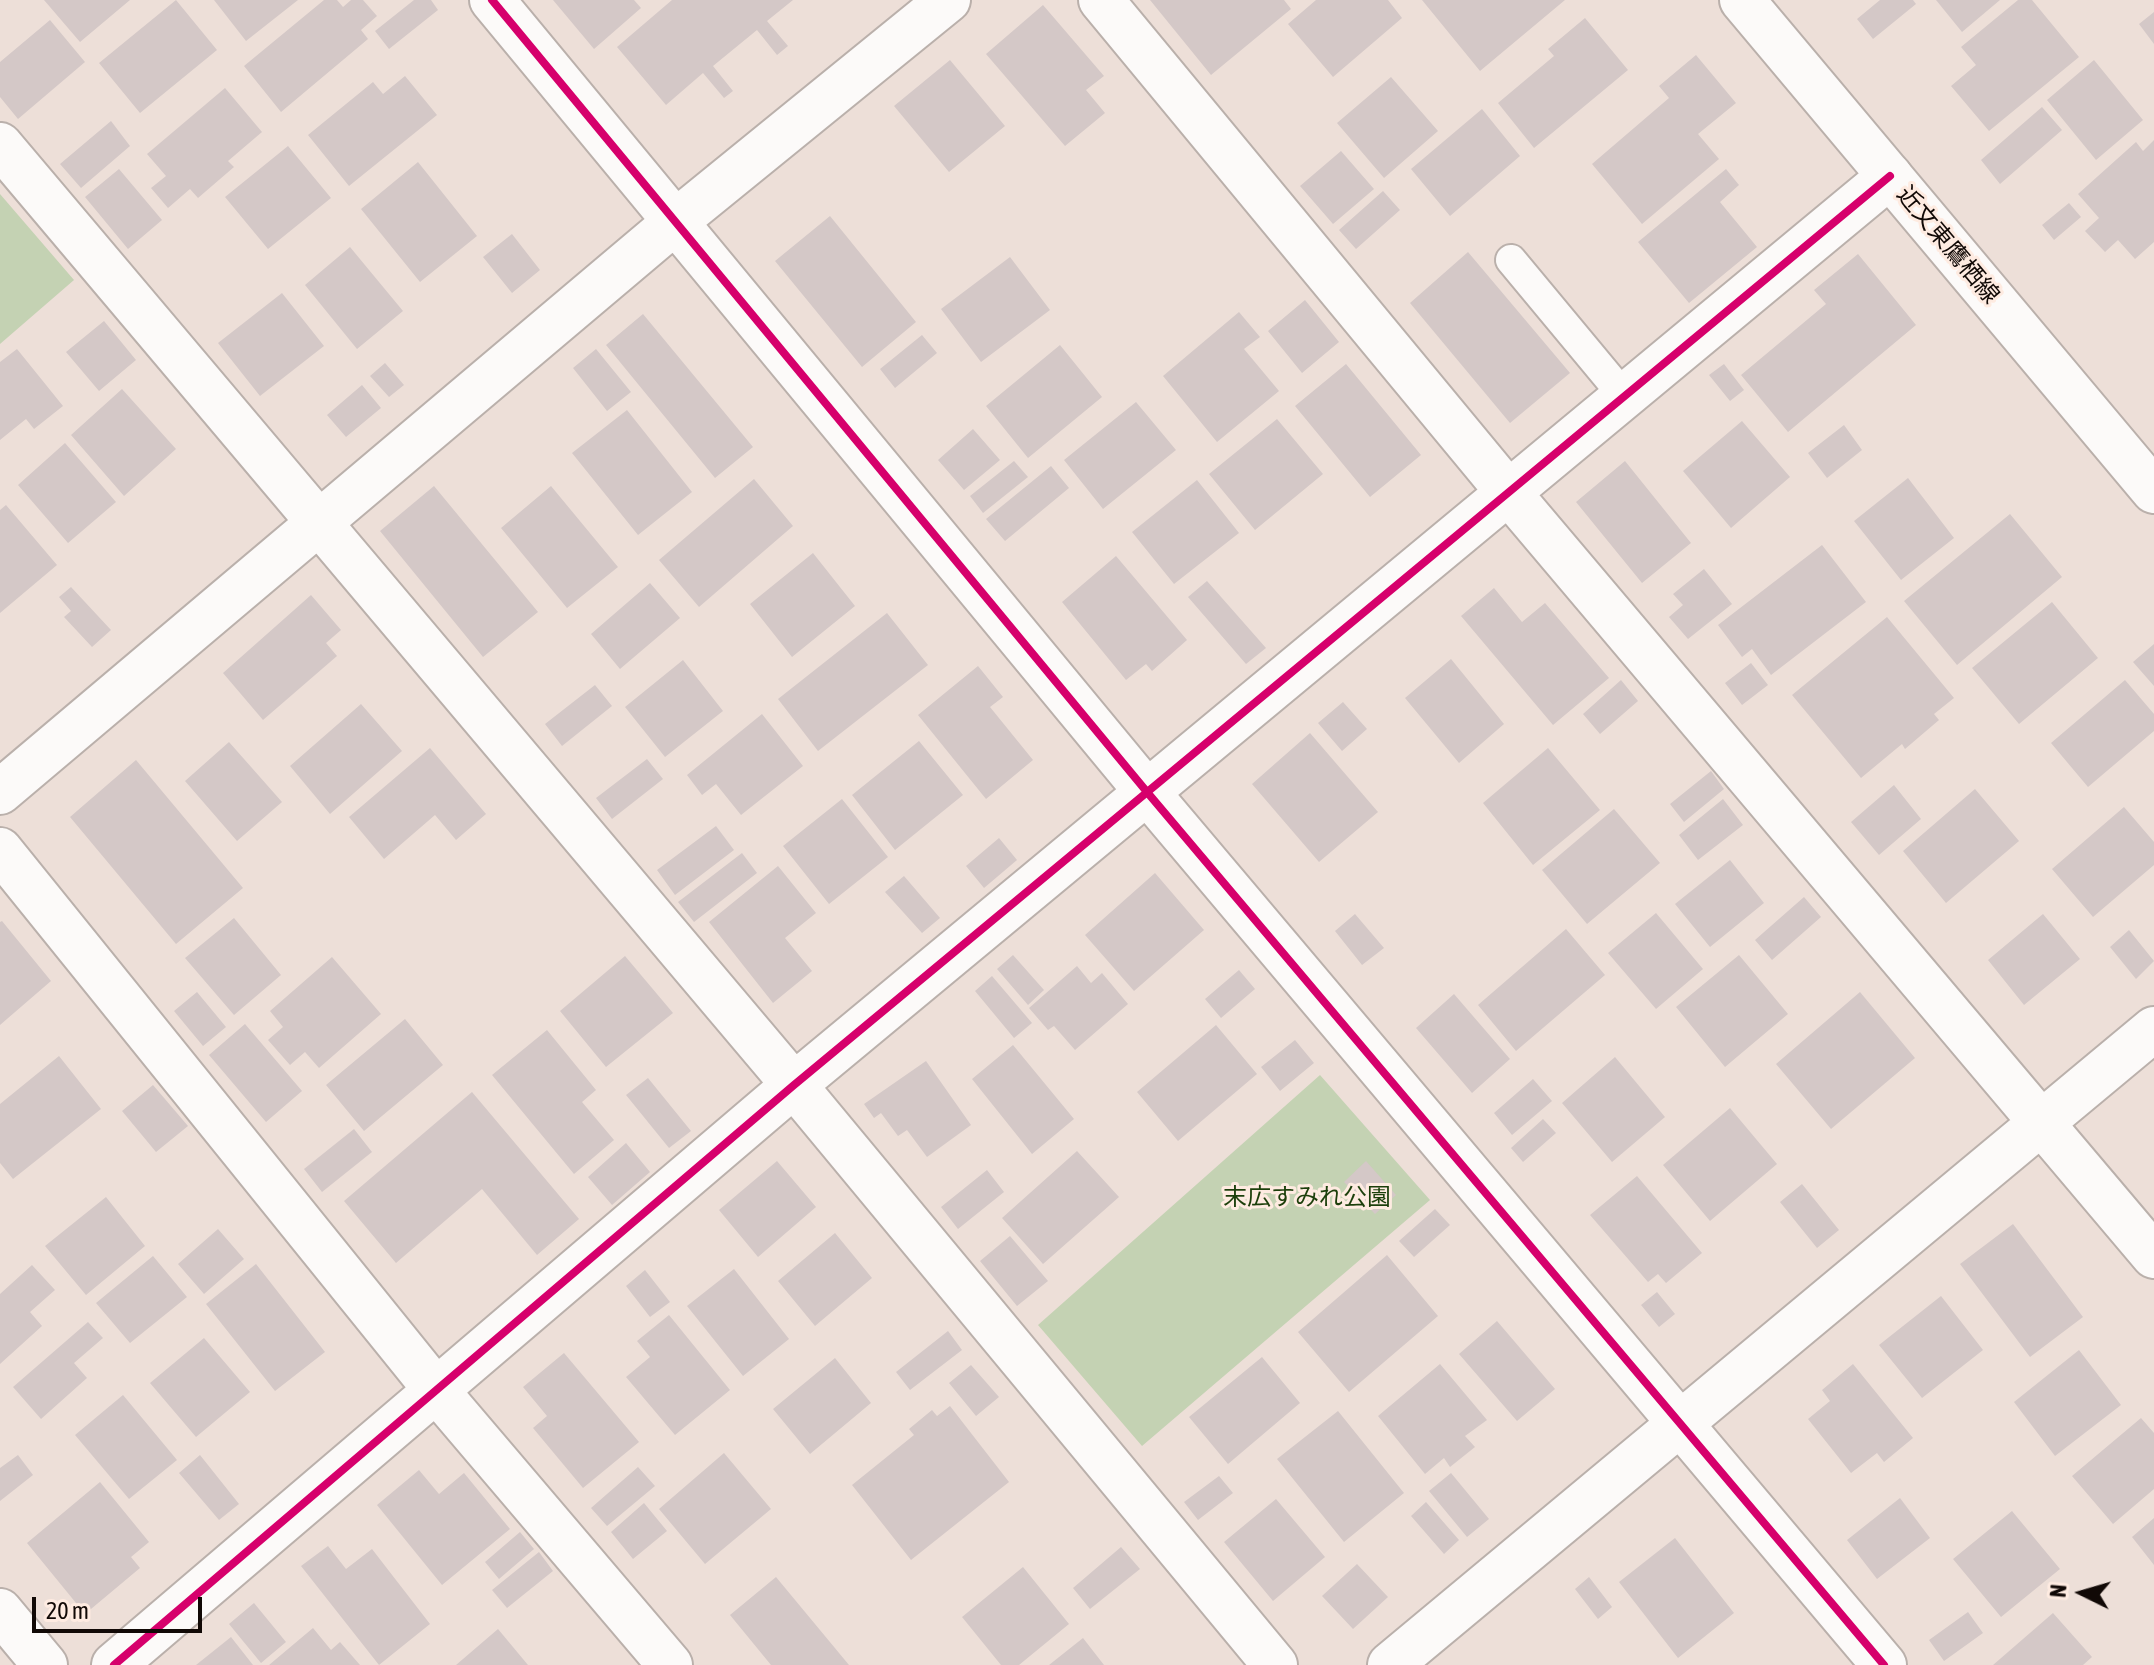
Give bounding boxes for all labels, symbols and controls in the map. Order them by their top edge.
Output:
street label: 近文東鷹栖線 [1891,181,2005,309]
park label: 末広すみれ公園 [1223,1183,1391,1211]
north arrow [2042,1553,2122,1633]
scale bar [36,1581,206,1631]
text: N [2045,1583,2072,1599]
text: 20 m [46,1597,89,1624]

